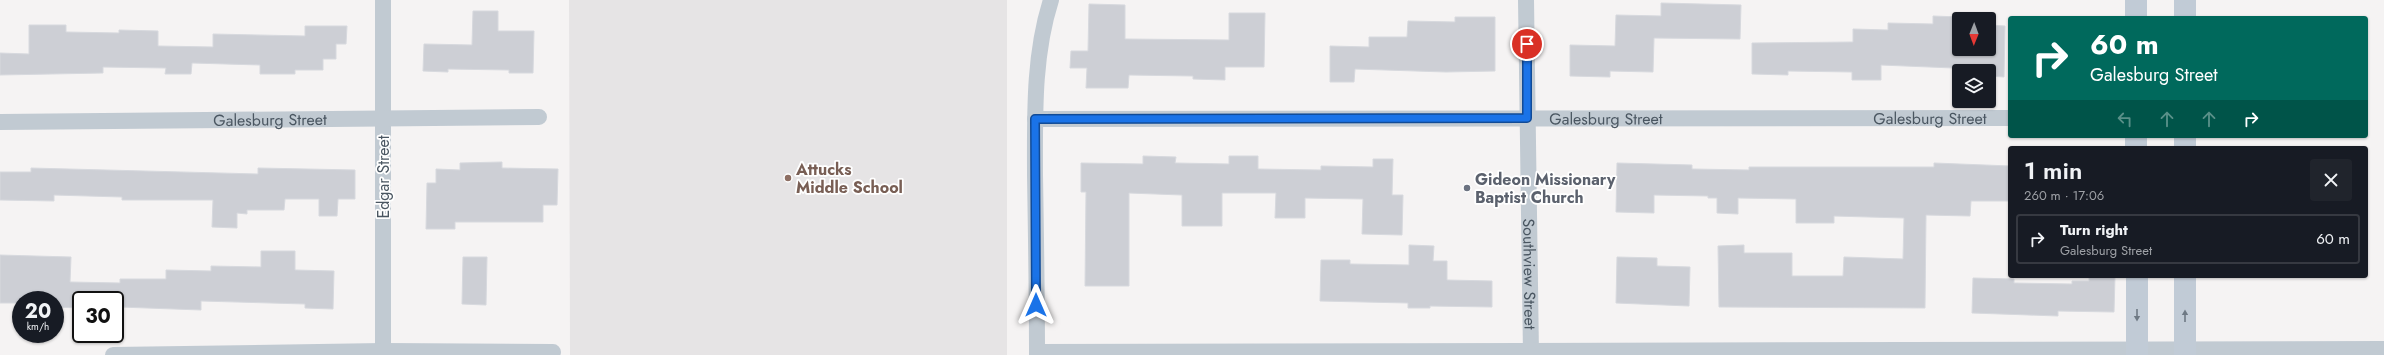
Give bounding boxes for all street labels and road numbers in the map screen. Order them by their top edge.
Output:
street label: Galesburg Street [1549,107,1663,130]
street label: Galesburg Street [1873,107,1987,130]
street label: Galesburg Street [213,108,327,132]
street label: Edgar Street [372,135,395,219]
street label: Southview Street [1517,218,1542,330]

